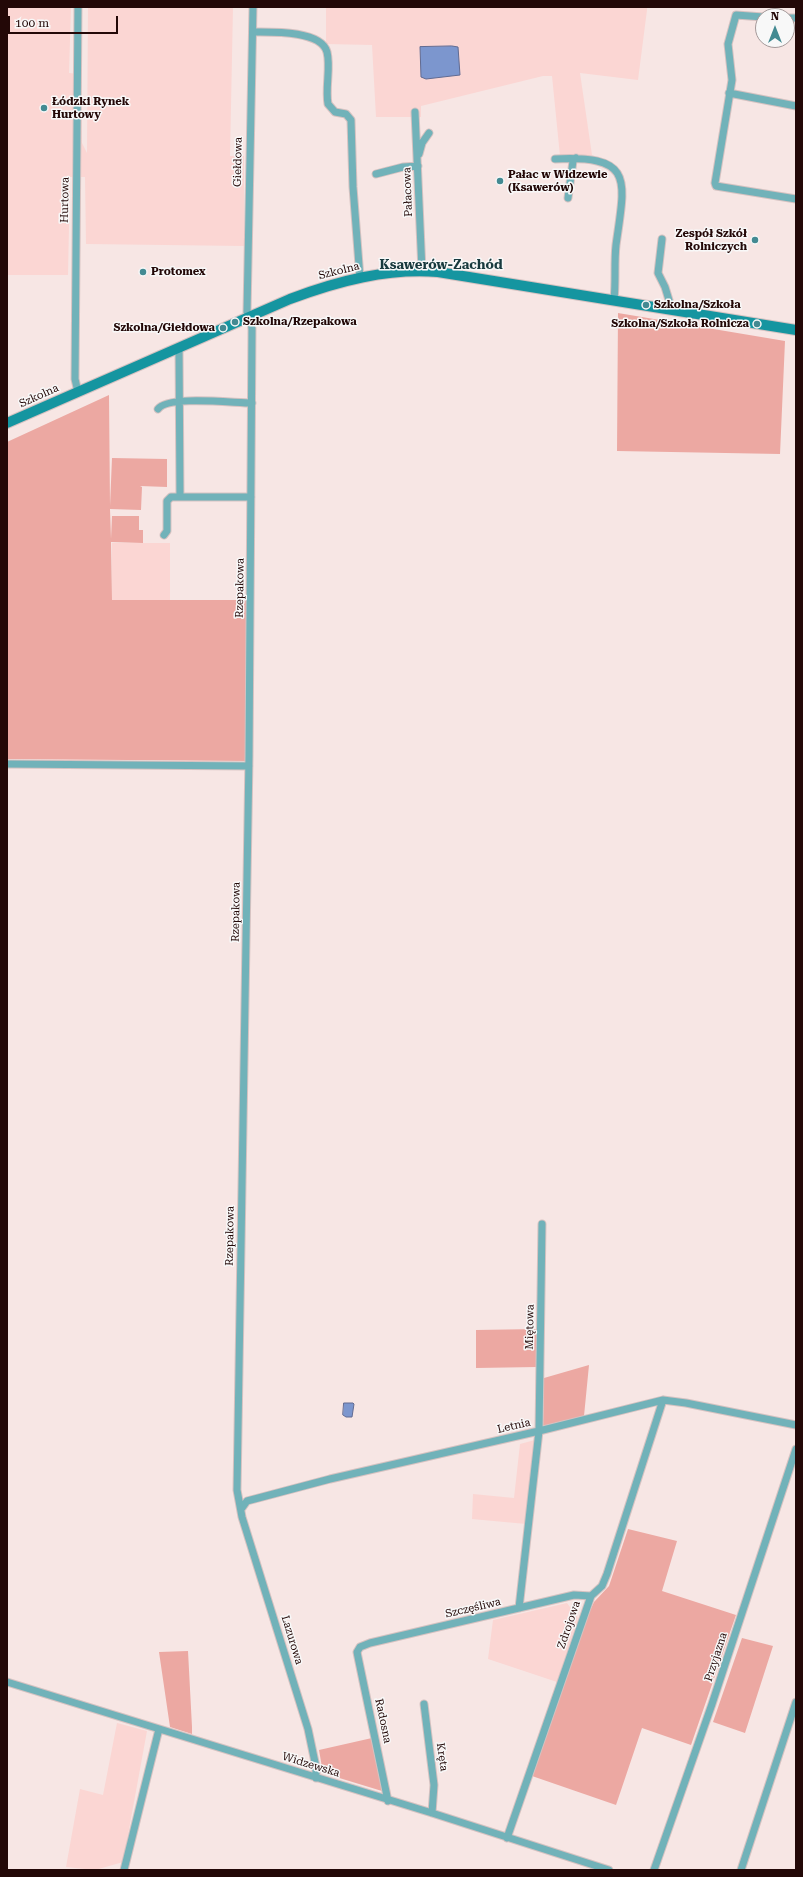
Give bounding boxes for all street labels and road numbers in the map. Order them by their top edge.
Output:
street label: Giełdowa [231,137,245,187]
street label: Pałacowa [401,167,415,217]
street label: Hurtowa [58,177,72,223]
street label: Szkolna [317,260,361,282]
street label: Szkolna [17,381,61,411]
street label: Rzepakowa [233,558,247,618]
street label: Rzepakowa [229,882,243,942]
street label: Rzepakowa [223,1206,237,1266]
street label: Miętowa [523,1304,537,1350]
street label: Letnia [496,1416,532,1436]
street label: Szczęśliwa [444,1595,502,1621]
street label: Zdrojowa [555,1599,583,1651]
street label: Lazurowa [278,1614,306,1666]
street label: Przyjazna [702,1631,730,1683]
street label: Radosna [372,1697,394,1745]
street label: Kręta [433,1742,451,1772]
street label: Widzewska [281,1750,341,1780]

